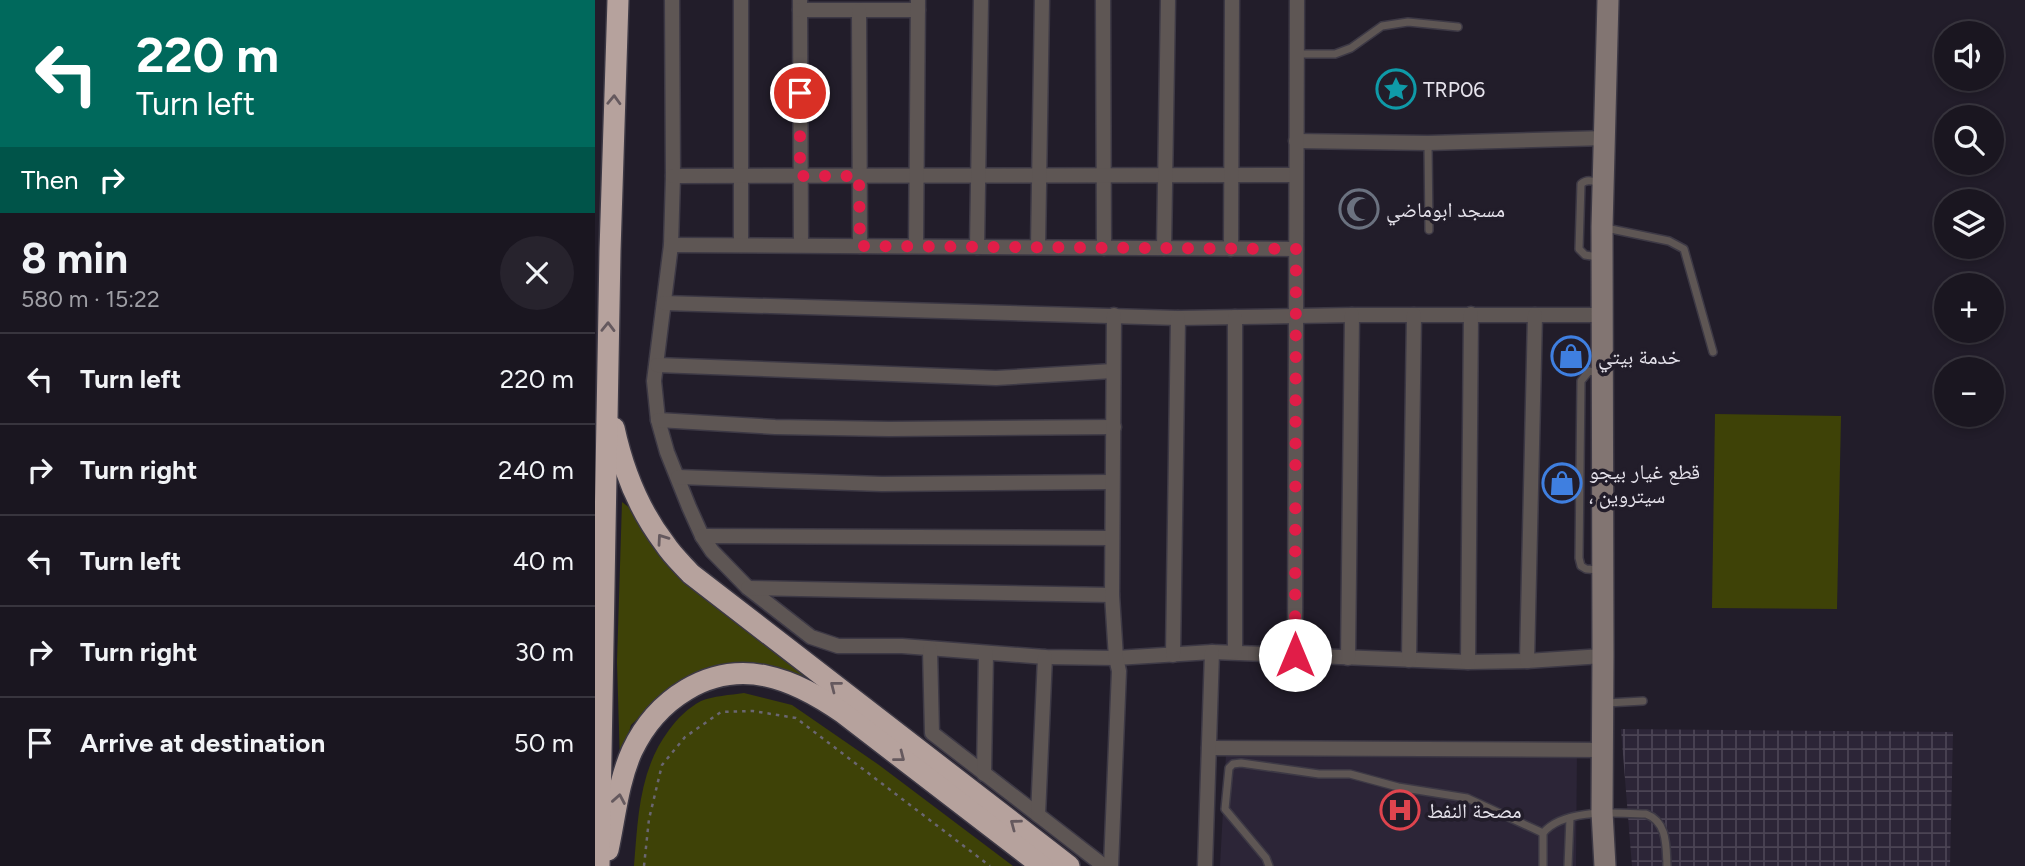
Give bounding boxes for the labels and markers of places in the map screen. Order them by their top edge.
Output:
pin [770,63,830,123]
place icon: TRP06 [1375,68,1417,110]
place label: TRP06 [1423,77,1485,102]
mosque icon: مسجد ابوماضي [1338,188,1380,230]
place label: مسجد ابوماضي [1386,197,1505,226]
shop icon: خدمة بيتي [1550,335,1592,377]
place label: خدمة بيتي [1598,344,1681,373]
place label: قطع غيار بيجو ، سيتروين [1589,459,1700,509]
shop icon: قطع غيار بيجو ، سيتروين [1541,462,1583,504]
hospital icon: مصحة النفط [1379,789,1421,831]
place label: مصحة النفط [1427,798,1522,823]

